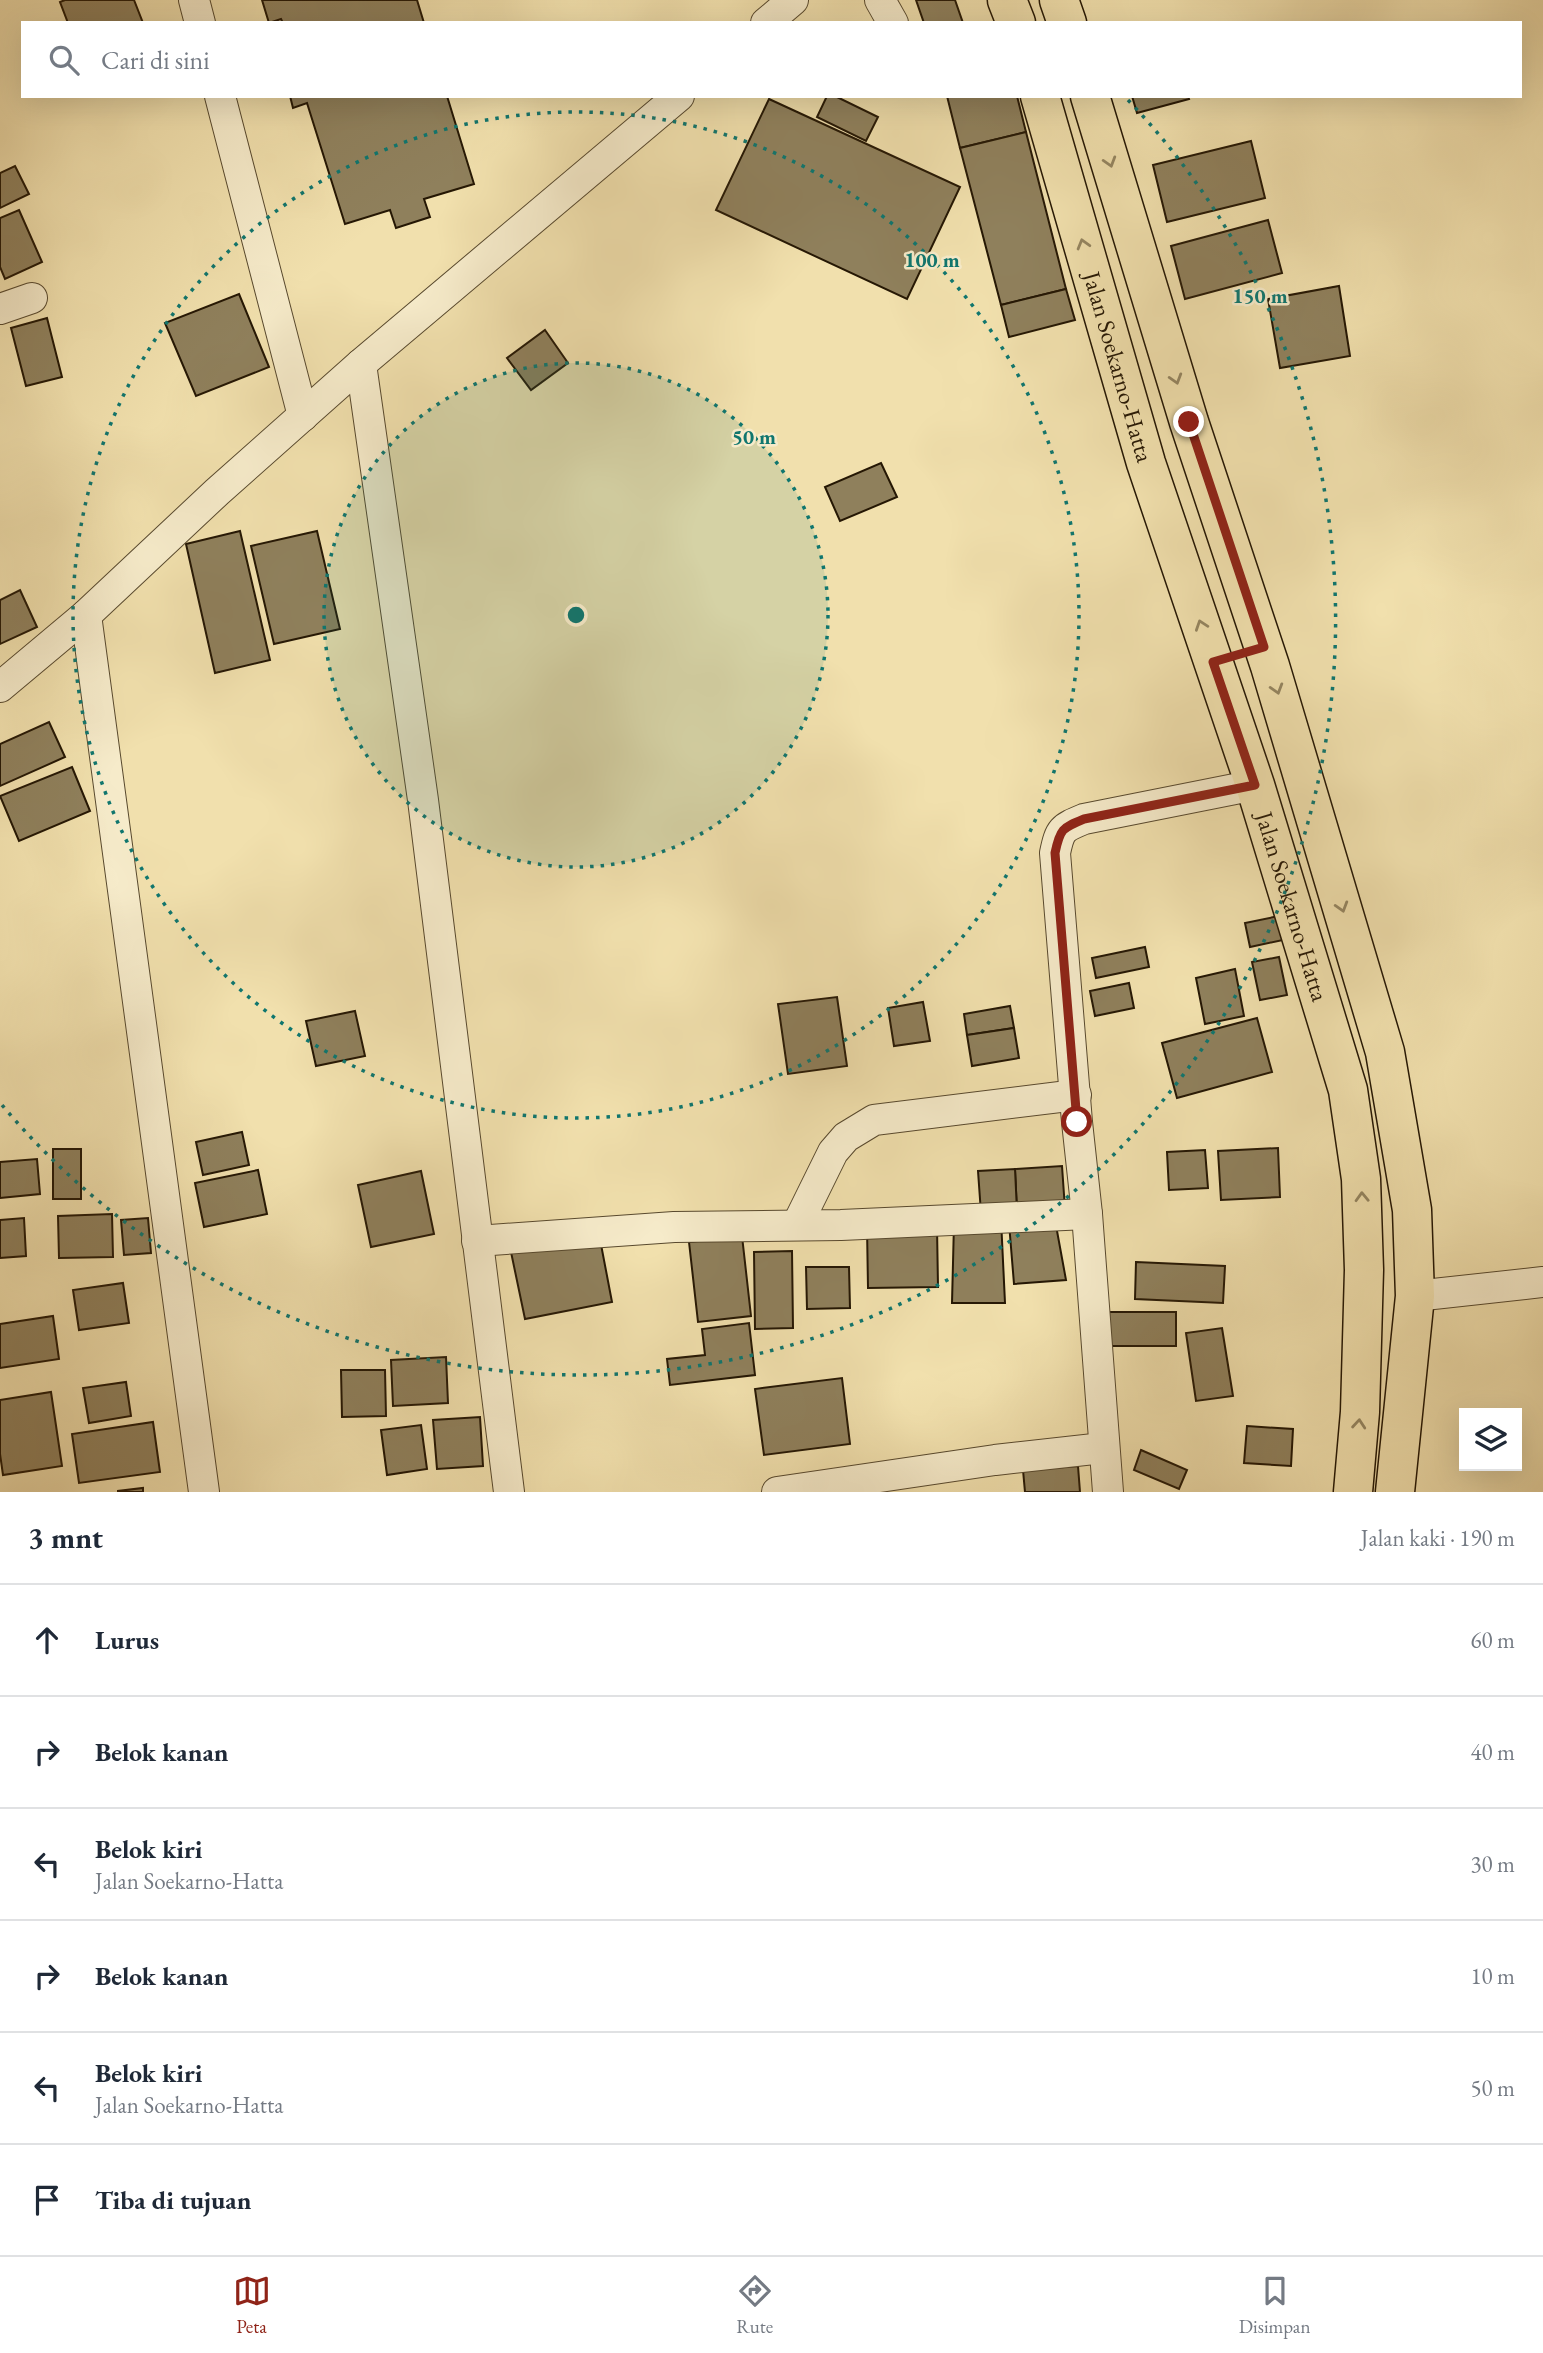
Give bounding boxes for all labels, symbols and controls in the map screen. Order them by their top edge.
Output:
search box [21,21,1522,98]
icon: search [45,41,83,79]
text: Cari di sini [101,43,210,77]
one-way arrow [1102,155,1117,167]
one-way arrow [1077,239,1091,251]
text: 100 m [904,246,960,273]
street label: Jalan Soekarno-Hatta [1076,266,1161,466]
text: 150 m [1232,282,1288,309]
one-way arrow [1168,373,1183,385]
route end [1173,406,1204,437]
text: 50 m [732,423,776,450]
centre of rings [564,603,588,627]
one-way arrow [1195,620,1209,632]
one-way arrow [1269,682,1283,694]
street label: Jalan Soekarno-Hatta [1248,806,1336,1005]
one-way arrow [1333,901,1348,913]
route start [1061,1106,1092,1137]
one-way arrow [1354,1191,1369,1202]
map controls [1459,1408,1522,1471]
button: layers [1459,1408,1522,1471]
one-way arrow [1351,1418,1366,1429]
text: 3 mnt [28,1518,103,1557]
text: Jalan kaki · 190 m [1361,1523,1515,1553]
icon: ahead [28,1621,66,1659]
text: Lurus [95,1623,159,1657]
text: 60 m [1470,1625,1515,1655]
icon: right [28,1733,66,1771]
text: Belok kanan [95,1735,229,1769]
text: 40 m [1470,1737,1515,1767]
text: Belok kiri [95,1832,202,1866]
icon: left [28,1845,66,1883]
text: 30 m [1470,1849,1515,1879]
text: Jalan Soekarno-Hatta [95,1866,283,1896]
icon: right [28,1957,66,1995]
text: Belok kanan [95,1959,229,1993]
text: 10 m [1470,1961,1515,1991]
text: Belok kiri [95,2056,202,2090]
icon: left [28,2069,66,2107]
text: 50 m [1470,2073,1515,2103]
text: Jalan Soekarno-Hatta [95,2090,283,2120]
icon: arrive [28,2181,66,2219]
text: Tiba di tujuan [95,2183,251,2217]
tab: Peta [233,2272,271,2339]
tab: Rute [736,2272,774,2339]
tab: Disimpan [1239,2272,1310,2339]

